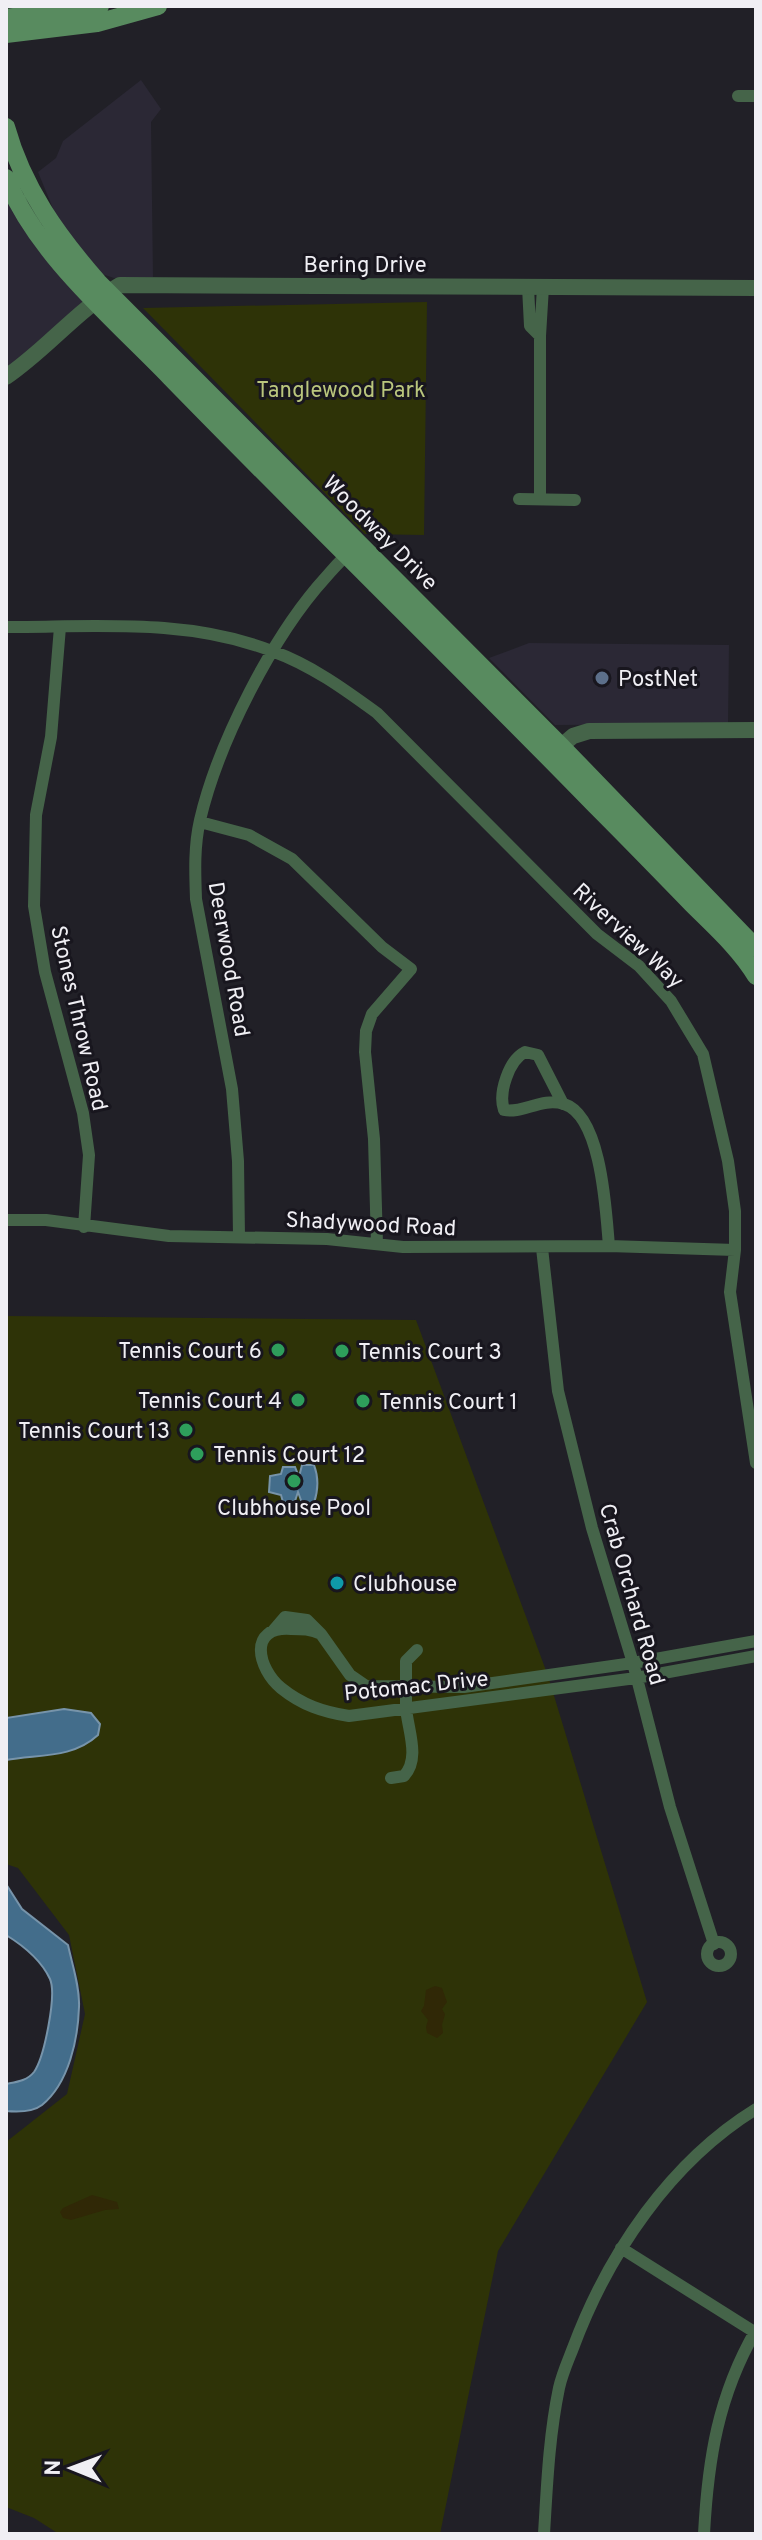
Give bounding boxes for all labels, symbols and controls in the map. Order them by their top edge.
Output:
street label: Bering Drive [303,253,427,280]
park label: Tanglewood Park [256,378,426,405]
street label: Woodway Drive [316,471,442,597]
place label: PostNet [618,667,698,694]
marker: PostNet [593,669,611,687]
street label: Riverview Way [566,878,689,995]
street label: Deerwood Road [201,880,254,1039]
street label: Stones Throw Road [43,923,112,1114]
street label: Shadywood Road [285,1208,457,1243]
place label: Tennis Court 6 [118,1339,262,1366]
place label: Tennis Court 3 [358,1340,502,1367]
marker: Tennis Court 6 [269,1341,287,1359]
marker: Tennis Court 3 [333,1342,351,1360]
place label: Tennis Court 4 [138,1389,282,1416]
place label: Tennis Court 1 [379,1390,518,1417]
marker: Tennis Court 4 [289,1391,307,1409]
marker: Tennis Court 1 [354,1392,372,1410]
place label: Tennis Court 13 [18,1419,170,1446]
marker: Tennis Court 13 [177,1421,195,1439]
place label: Tennis Court 12 [213,1443,365,1470]
marker: Tennis Court 12 [188,1445,206,1463]
marker: Clubhouse Pool [285,1472,303,1490]
place label: Clubhouse Pool [217,1496,371,1523]
street label: Crab Orchard Road [592,1501,669,1689]
place label: Clubhouse [353,1572,457,1599]
marker: Clubhouse [328,1574,346,1592]
street label: Potomac Drive [343,1666,490,1709]
north arrow [32,2428,112,2508]
text: N [41,2460,68,2476]

